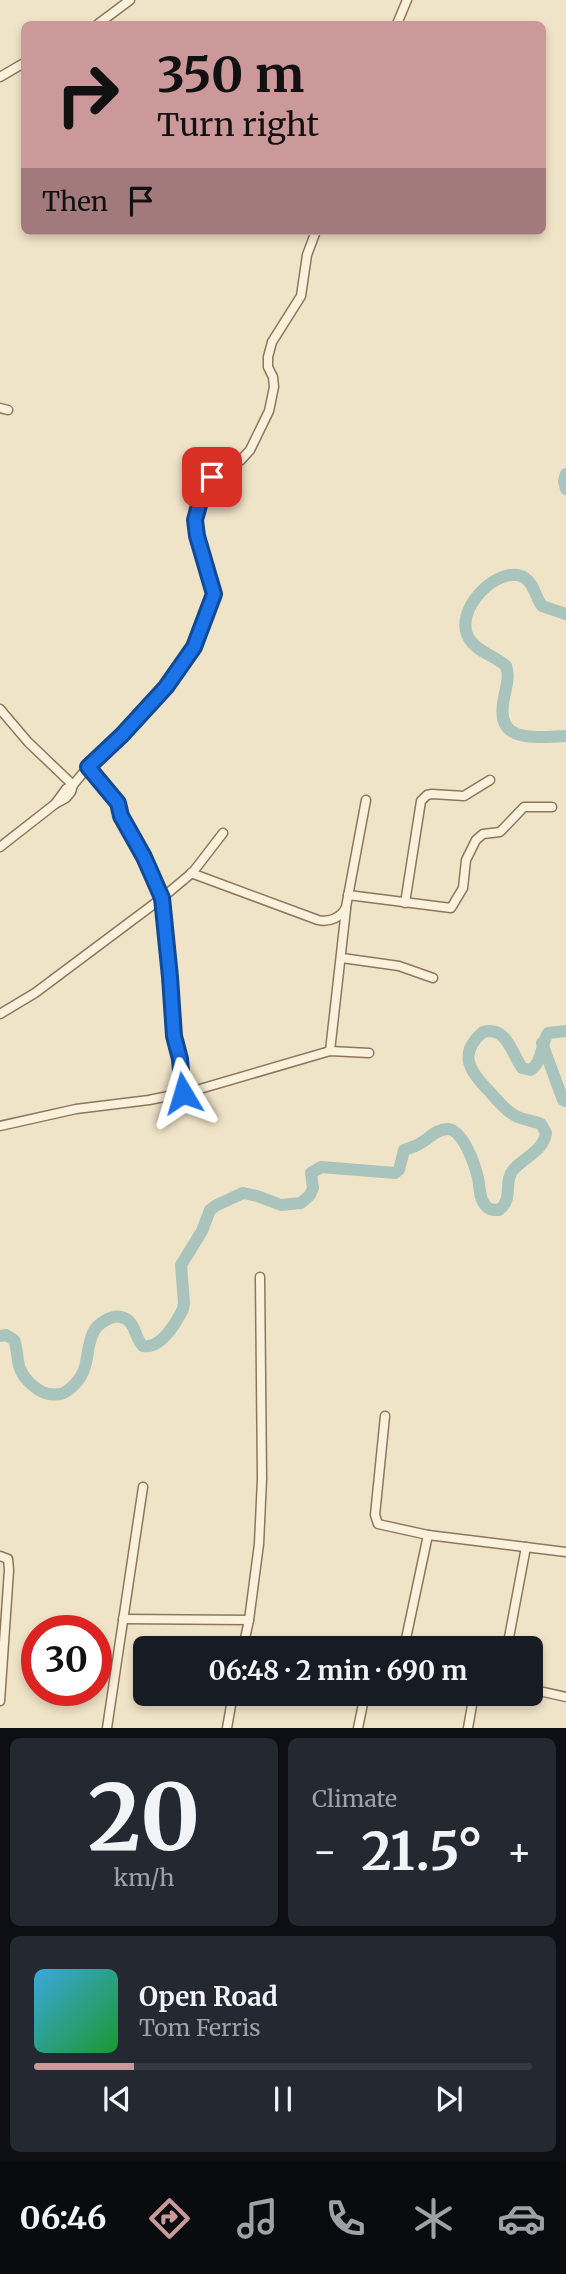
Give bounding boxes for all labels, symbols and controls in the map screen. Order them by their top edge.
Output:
text: 350 m [157,44,304,105]
icon: right [42,49,133,140]
text: Turn right [157,105,319,145]
icon: arrive [122,182,160,220]
text: Then [42,185,108,218]
pin [182,447,242,507]
icon: arrive [193,458,231,496]
position arrow [146,1056,220,1130]
speed limit sign: 30 [21,1615,112,1706]
text: 06:48 · 2 min · 690 m [209,1654,467,1687]
text: 20 [88,1760,200,1875]
text: Climate [312,1784,397,1813]
text: 21.5° [361,1819,483,1884]
text: − [312,1828,337,1875]
text: + [507,1828,532,1875]
text: km/h [114,1863,174,1892]
text: Open Road [139,1980,278,2013]
text: Tom Ferris [139,2013,261,2042]
icon: previous [98,2080,136,2118]
icon: pause [264,2080,302,2118]
icon: next [430,2080,468,2118]
icon: directions [145,2194,194,2243]
icon: music [233,2194,282,2243]
icon: phone [321,2194,370,2243]
icon: climate [409,2194,458,2243]
icon: car [497,2194,546,2243]
text: 06:46 [20,2198,106,2238]

